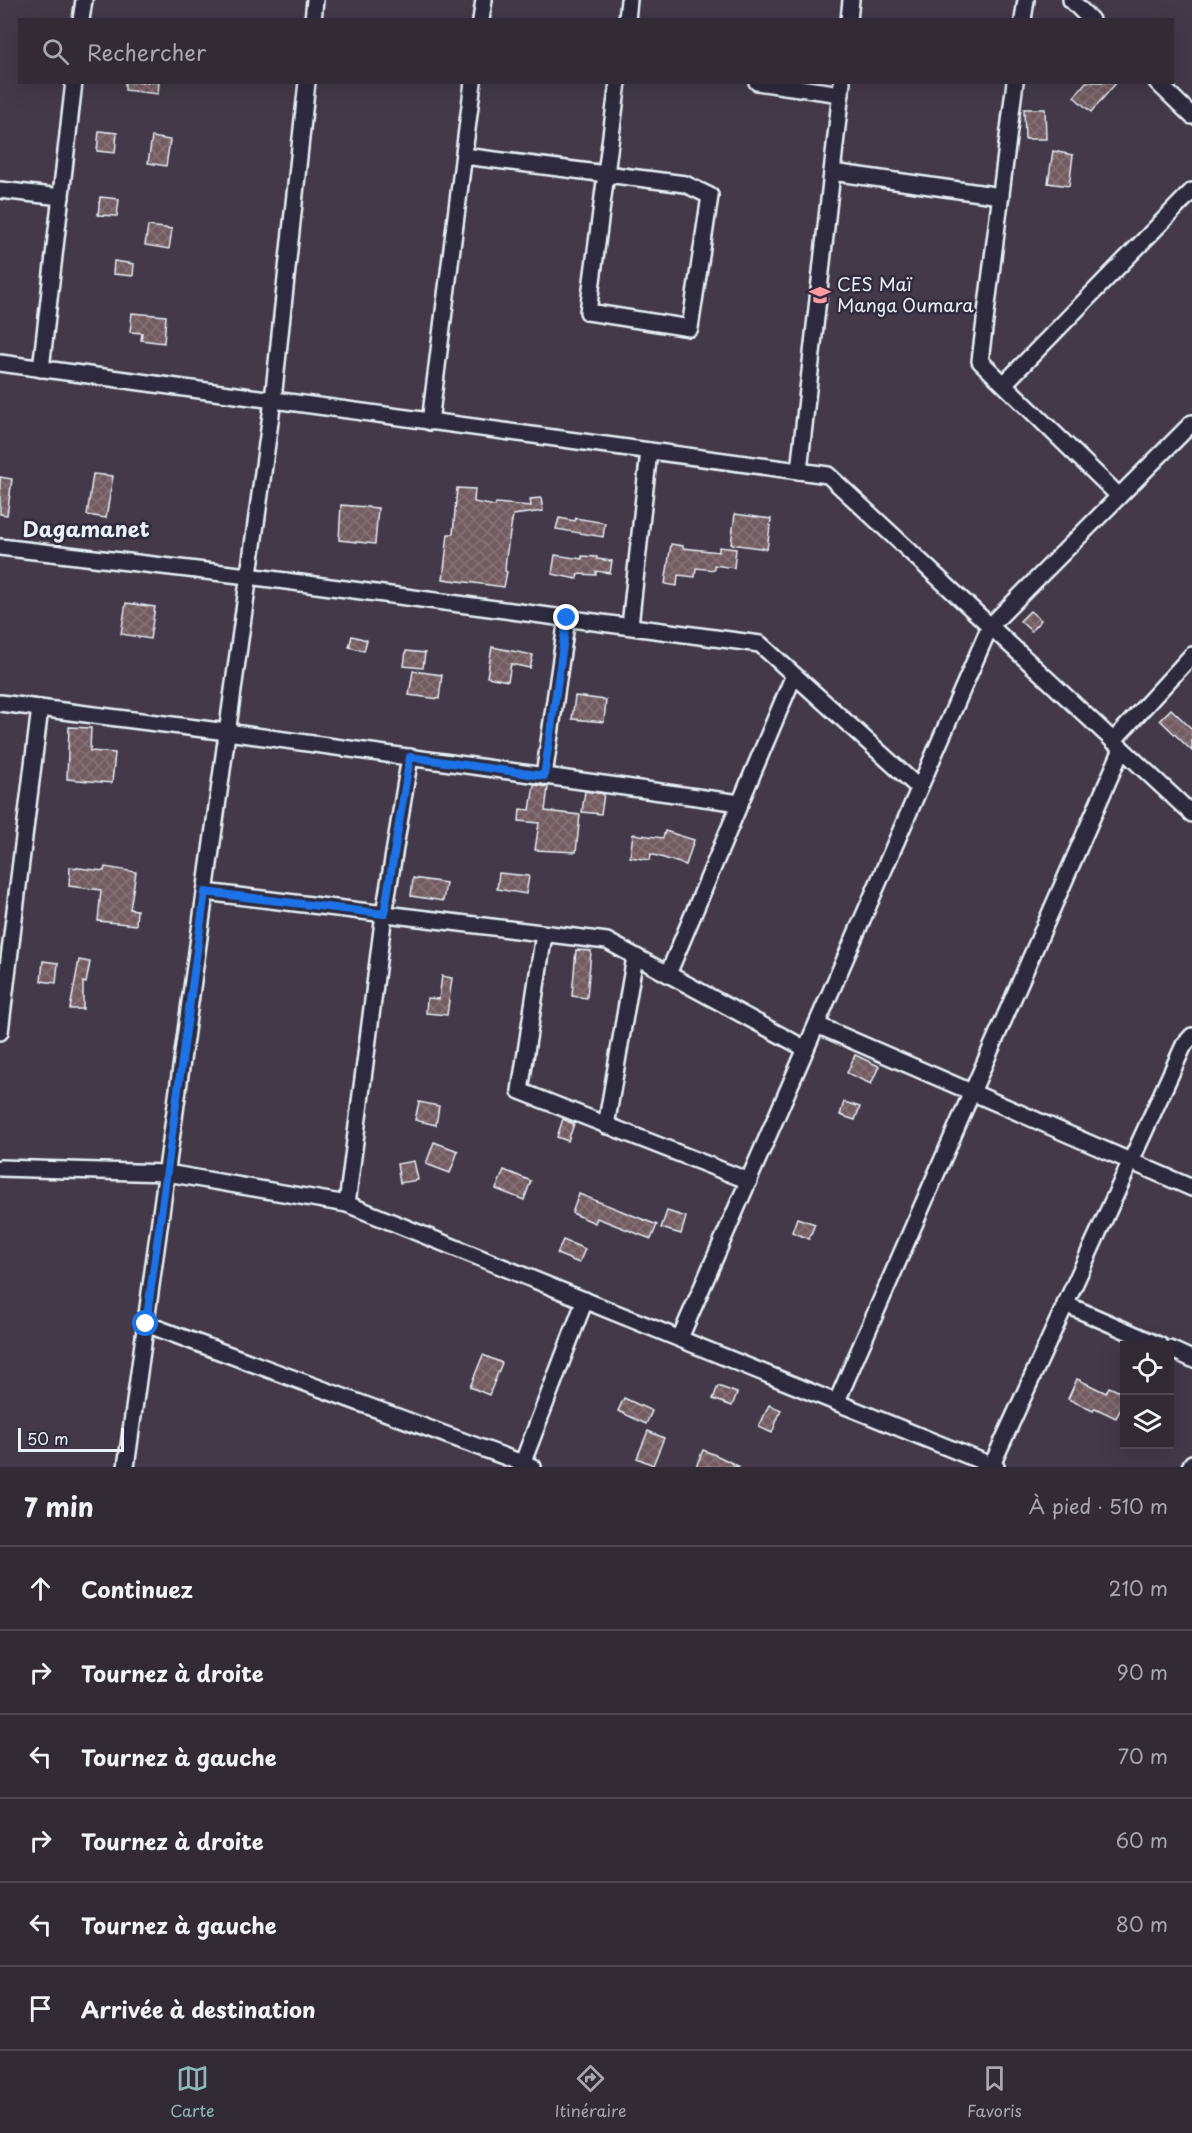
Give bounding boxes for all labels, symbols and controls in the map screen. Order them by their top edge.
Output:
search box [18,18,1174,84]
icon: search [39,35,72,68]
text: Rechercher [87,35,206,68]
place label: CES Maï Manga Oumara [837,270,974,318]
school or university icon: CES Maï Manga Oumara [808,283,832,307]
district label: Dagamanet [22,512,150,544]
route end [553,604,579,630]
route start [132,1310,158,1336]
map controls [1120,1341,1174,1449]
button: locate [1120,1341,1174,1395]
button: layers [1120,1395,1174,1449]
scale bar [18,1425,124,1452]
text: 50 m [27,1426,68,1450]
text: 7 min [24,1487,94,1526]
text: À pied · 510 m [1029,1491,1168,1521]
icon: ahead [24,1572,57,1605]
text: Continuez [81,1572,193,1605]
text: 210 m [1109,1573,1168,1603]
icon: right [24,1656,57,1689]
text: Tournez à droite [81,1656,264,1689]
text: 90 m [1117,1657,1168,1687]
icon: left [24,1740,57,1773]
text: Tournez à gauche [81,1740,277,1773]
text: 70 m [1118,1741,1168,1771]
icon: right [24,1824,57,1857]
text: Tournez à droite [81,1824,264,1857]
text: 60 m [1116,1825,1168,1855]
icon: left [24,1908,57,1941]
text: Tournez à gauche [81,1908,277,1941]
text: 80 m [1116,1909,1168,1939]
icon: arrive [24,1992,57,2025]
text: Arrivée à destination [81,1992,315,2025]
tab: Carte [170,2062,214,2122]
tab: Itinéraire [555,2062,627,2122]
tab: Favoris [967,2062,1022,2122]

